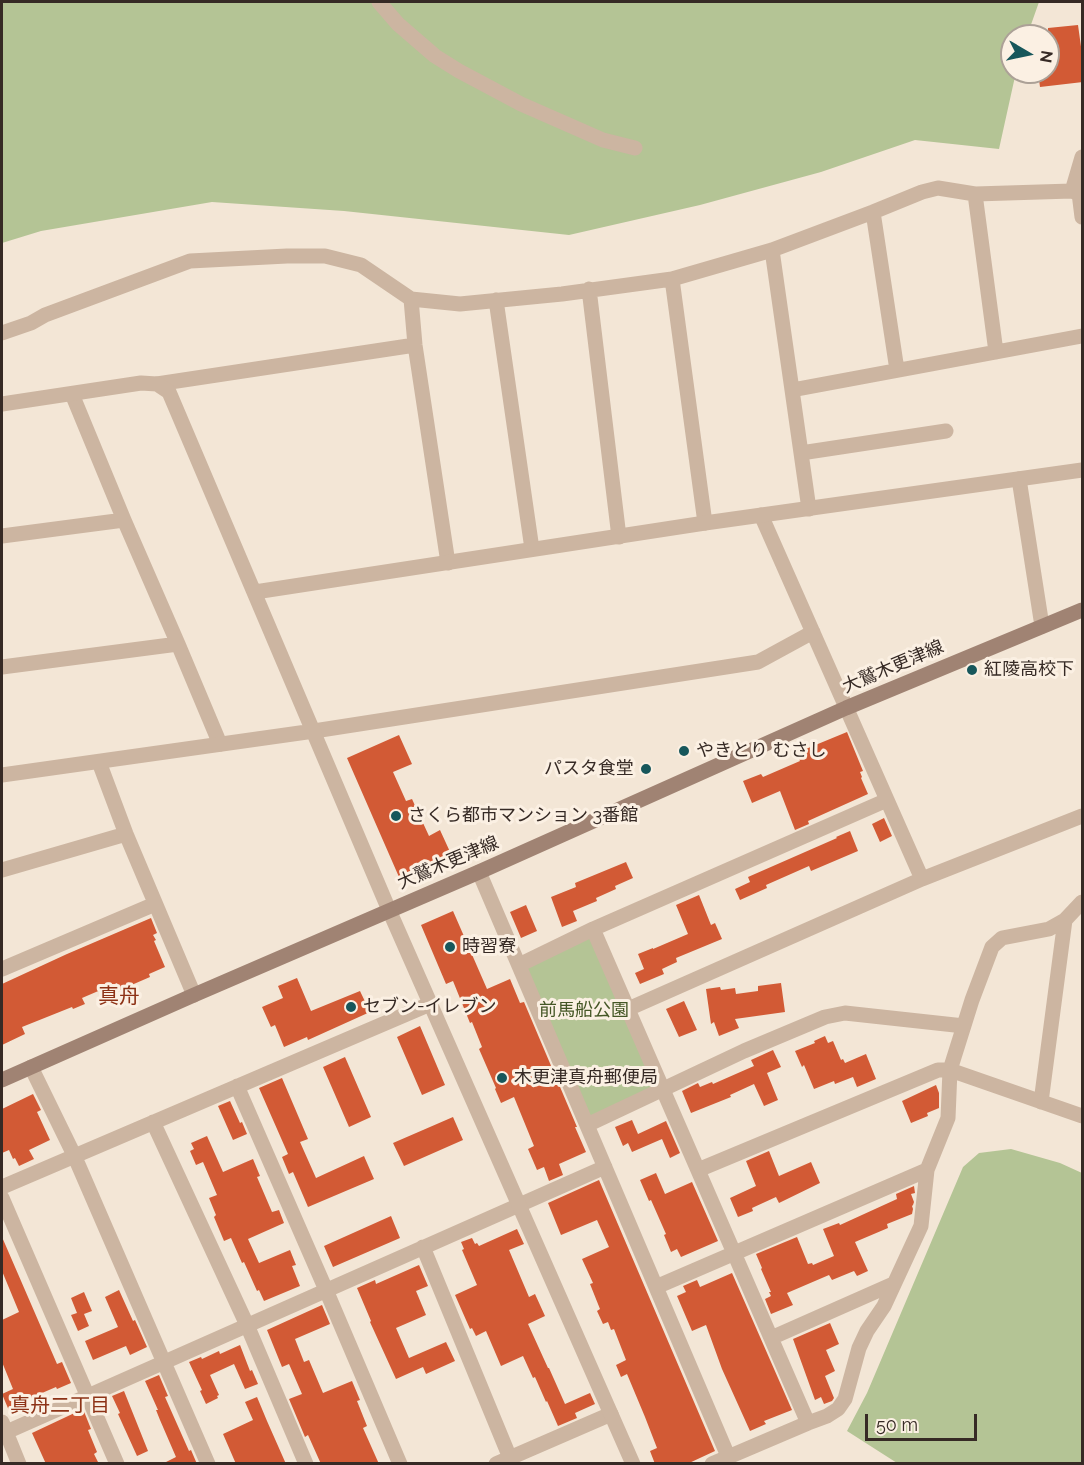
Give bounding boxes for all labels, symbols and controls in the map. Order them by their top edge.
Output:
north arrow [1000,24,1060,84]
text: N [1036,49,1057,64]
street label: 大鷲木更津線 [839,636,947,698]
place label: 紅陵高校下 [984,659,1074,681]
marker: 紅陵高校下 [965,663,979,677]
place label: やきとり むさし [696,740,827,762]
marker: やきとり むさし [677,744,691,758]
place label: パスタ食堂 [544,758,634,780]
marker: パスタ食堂 [639,762,653,776]
place label: さくら都市マンション 3番館 [408,805,638,827]
marker: さくら都市マンション 3番館 [389,809,403,823]
street label: 大鷲木更津線 [394,832,502,894]
place label: 時習寮 [462,936,516,958]
marker: 時習寮 [443,940,457,954]
district label: 真舟 [98,984,140,1010]
place label: セブン-イレブン [363,996,497,1018]
marker: セブン-イレブン [344,1000,358,1014]
park label: 前馬船公園 [539,1000,629,1022]
place label: 木更津真舟郵便局 [514,1067,658,1089]
marker: 木更津真舟郵便局 [495,1071,509,1085]
district label: 真舟二丁目 [10,1394,110,1418]
scale bar [868,1402,980,1440]
text: 50 m [876,1414,918,1435]

